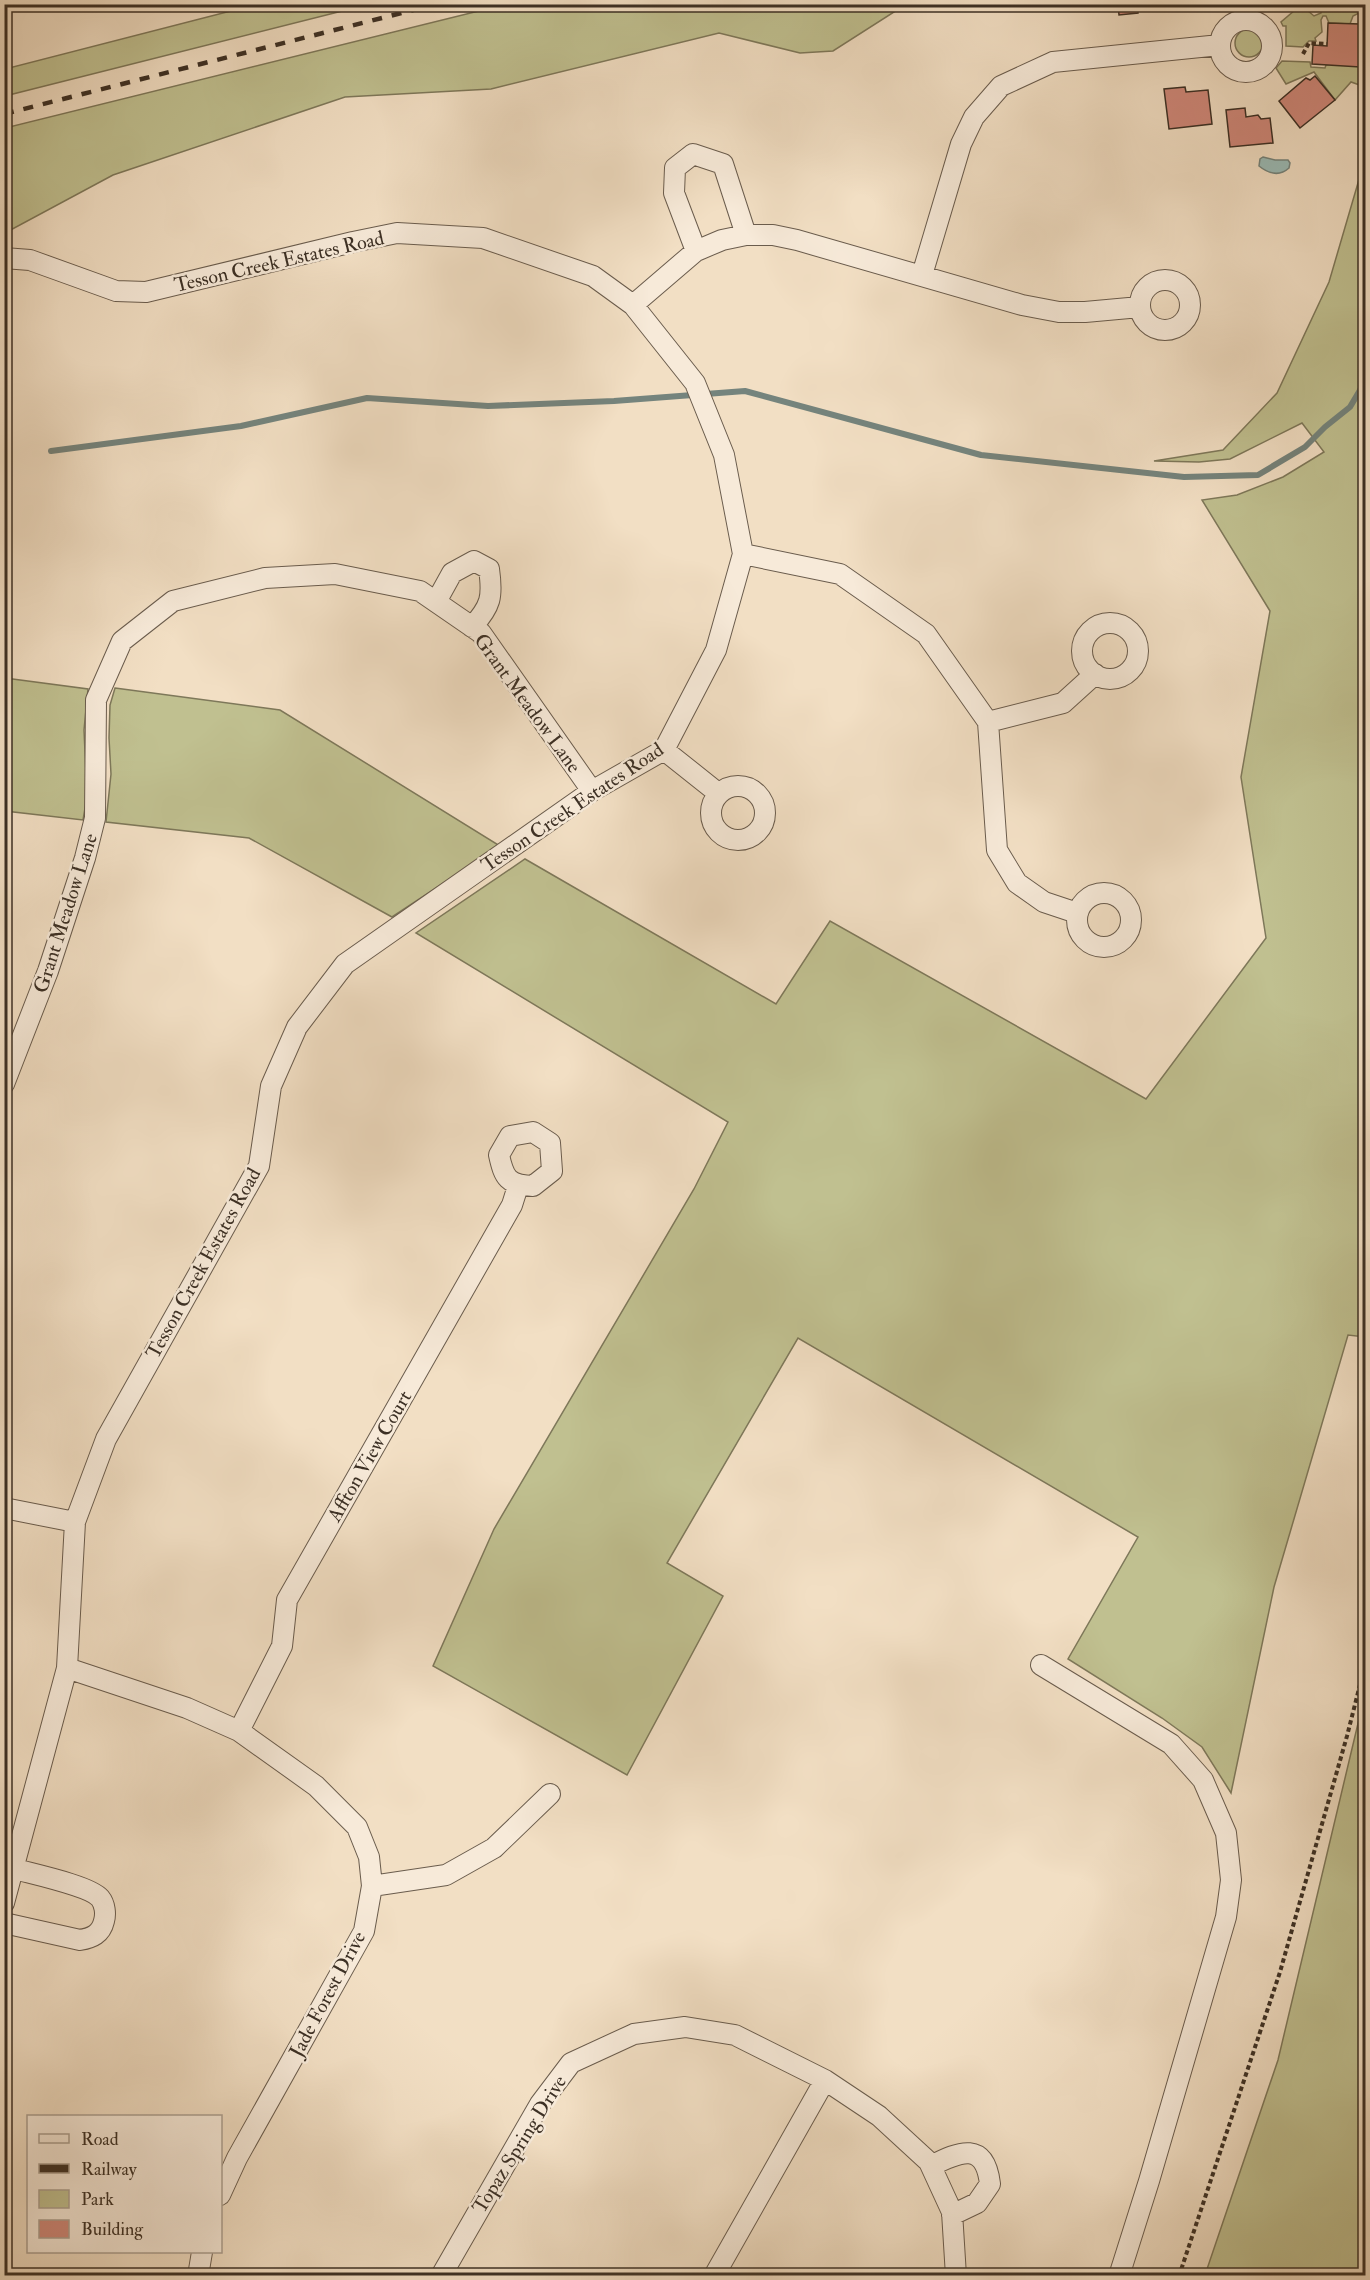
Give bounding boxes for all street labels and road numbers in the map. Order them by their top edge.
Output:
street label: Tesson Creek Estates Road [172,225,387,298]
street label: Grant Meadow Lane [469,629,587,778]
street label: Tesson Creek Estates Road [476,737,668,878]
street label: Grant Meadow Lane [28,830,103,996]
street label: Tesson Creek Estates Road [140,1163,266,1363]
street label: Affton View Court [321,1386,417,1527]
street label: Jade Forest Drive [283,1927,371,2062]
street label: Topaz Spring Drive [467,2071,573,2219]

